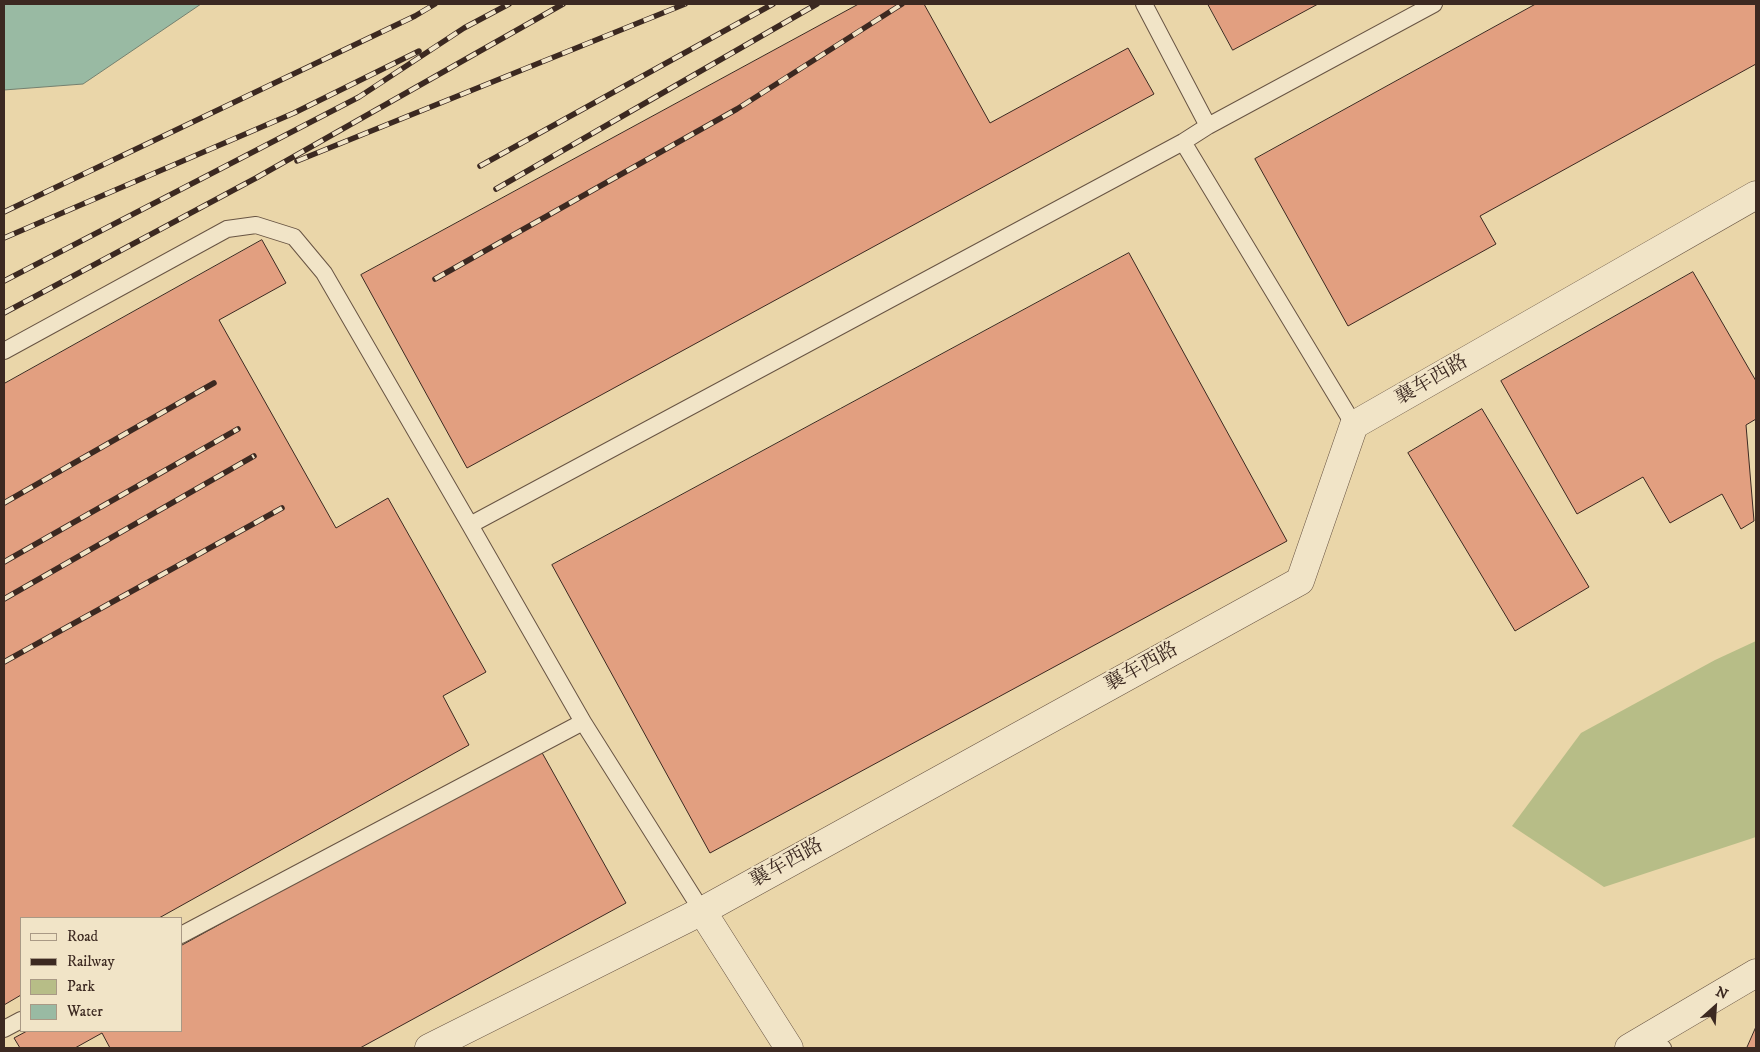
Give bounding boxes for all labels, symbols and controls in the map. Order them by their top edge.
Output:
street label: 襄车西路 [1391,351,1473,411]
street label: 襄车西路 [1101,638,1183,698]
street label: 襄车西路 [746,834,828,894]
legend [20,917,182,1032]
text: Road [67,927,98,946]
text: Railway [67,952,115,971]
text: Park [67,977,95,996]
north arrow [1690,982,1740,1032]
text: N [1712,983,1731,1004]
text: Water [67,1002,103,1021]

